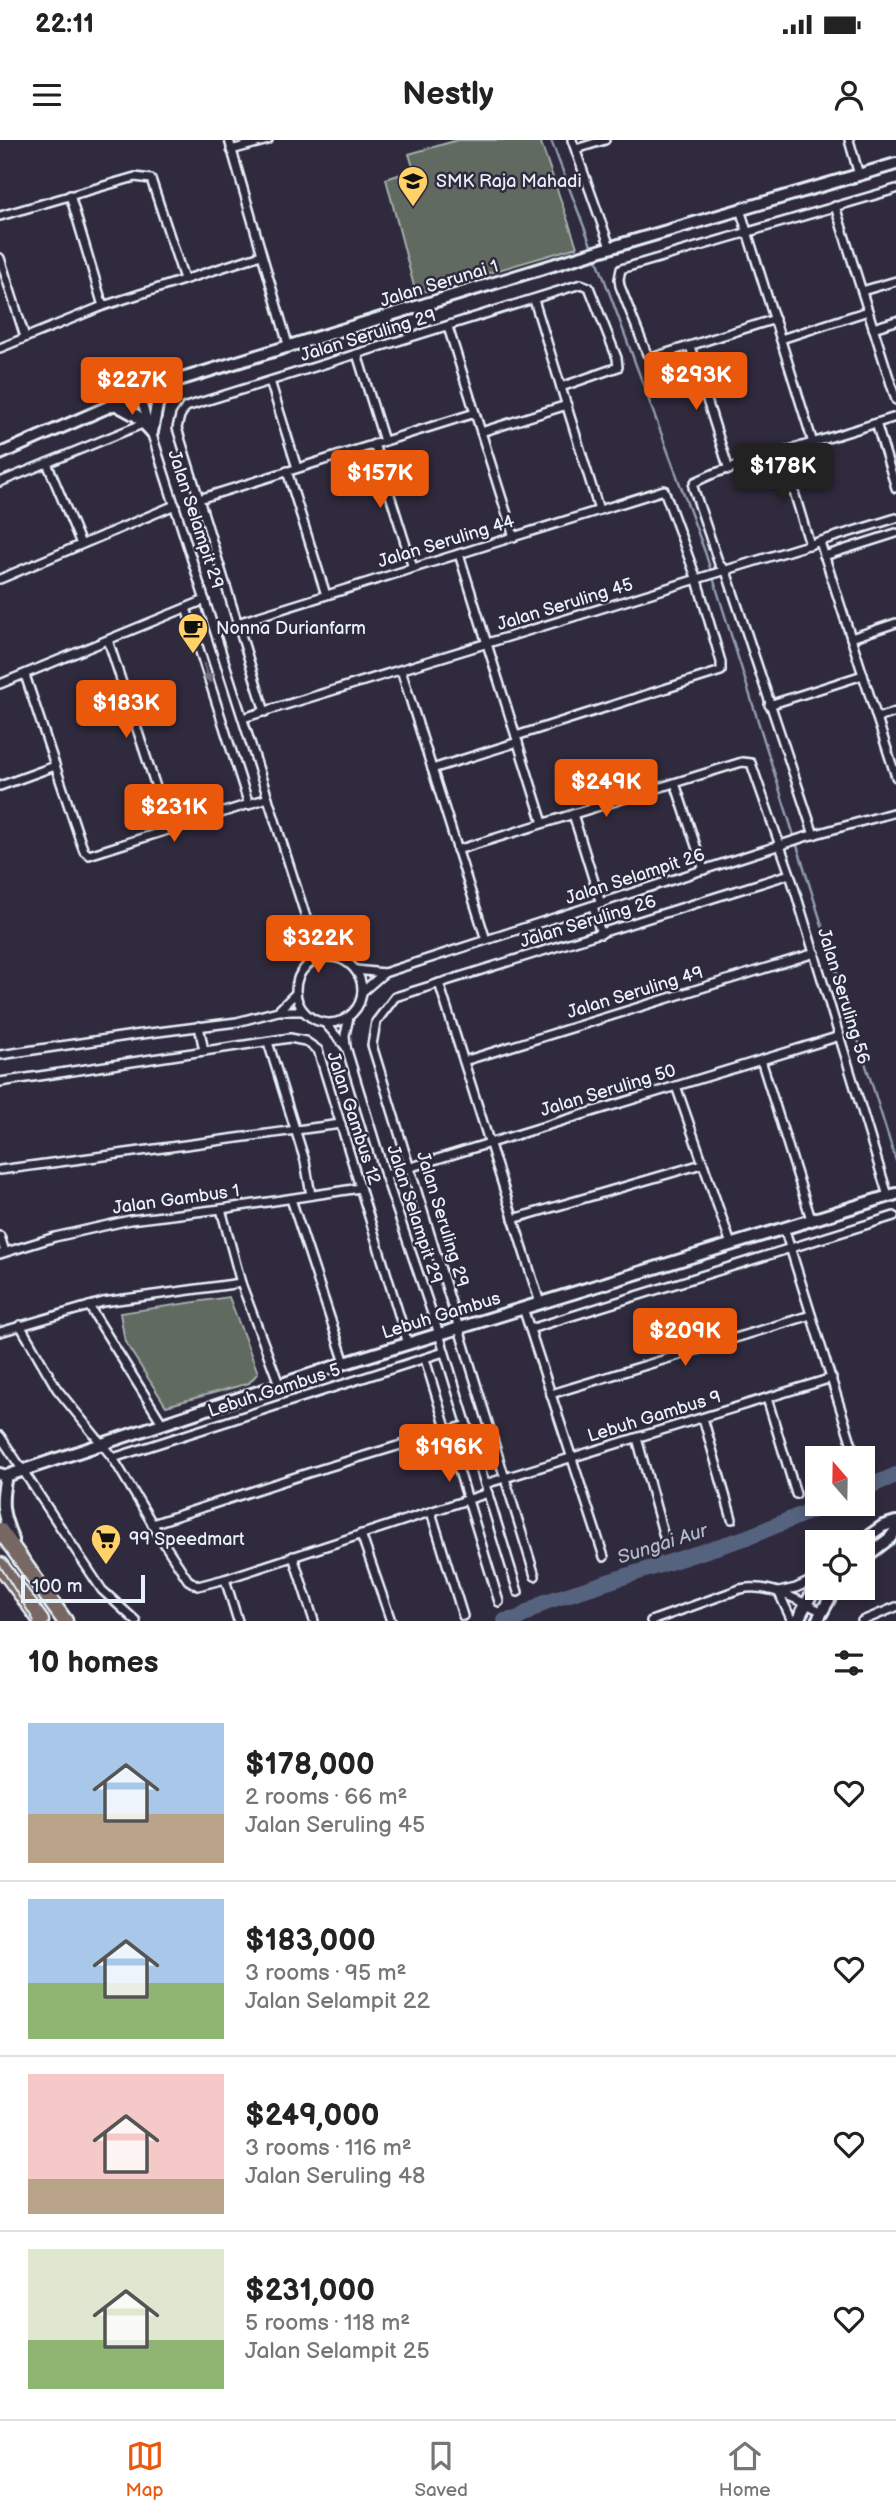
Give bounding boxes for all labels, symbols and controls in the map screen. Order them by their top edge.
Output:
text: 22:11 [35,9,94,40]
text: Nestly [402,75,494,114]
icon: menu [28,76,66,114]
icon: person [830,76,868,114]
school or university icon: SMK Raja Mahadi [396,164,430,208]
place label: SMK Raja Mahadi [436,171,582,192]
street label: Jalan Serunai 1 [378,256,501,311]
street label: Jalan Seruling 29 [298,305,438,366]
pin: $293K [647,352,745,412]
pin: $227K [83,358,181,417]
text: $293K [660,361,732,389]
text: $227K [97,366,167,394]
pin: $178K [734,444,832,503]
street label: Jalan Selampit 29 [163,447,228,591]
pin: $157K [331,450,429,510]
text: $178K [750,452,817,480]
text: $157K [347,459,413,487]
street label: Jalan Seruling 44 [375,511,517,572]
street label: Jalan Seruling 45 [495,574,636,635]
cafe icon: Nonna Durianfarm [176,611,210,655]
place label: Nonna Durianfarm [216,618,366,639]
one-way arrow [202,662,213,683]
pin: $183K [77,680,175,740]
text: $183K [92,689,160,717]
pin: $249K [557,760,655,819]
text: $249K [571,768,641,796]
pin: $231K [125,784,223,844]
text: $231K [140,793,208,821]
street label: Jalan Selampit 26 [563,844,707,909]
street label: Jalan Seruling 26 [518,891,659,952]
pin: $322K [269,916,367,975]
text: $322K [282,924,354,952]
street label: Jalan Seruling 56 [813,926,874,1067]
street label: Jalan Seruling 49 [565,962,706,1023]
street label: Jalan Gambus 12 [322,1049,385,1188]
street label: Jalan Seruling 50 [538,1060,678,1121]
street label: Jalan Selampit 29 [382,1142,447,1286]
street label: Jalan Seruling 29 [412,1149,473,1289]
street label: Jalan Gambus 1 [111,1180,241,1219]
street label: Lebuh Gambus [379,1287,503,1343]
pin: $209K [636,1308,734,1368]
text: $209K [649,1317,721,1345]
street label: Lebuh Gambus 5 [205,1359,343,1422]
street label: Lebuh Gambus 9 [585,1386,723,1447]
pin: $196K [400,1424,498,1484]
text: $196K [415,1433,483,1461]
north arrow [805,1446,875,1516]
map controls [805,1446,875,1600]
water label: Sungai Aur [615,1519,711,1570]
supermarket icon: 99 Speedmart [89,1522,123,1566]
place label: 99 Speedmart [129,1529,245,1550]
button: locate [805,1530,875,1600]
scale bar [21,1572,145,1604]
text: 100 m [32,1575,83,1598]
icon: filters [830,1644,868,1682]
text: 10 homes [28,1645,159,1681]
text: $178,000 [245,1747,375,1783]
icon: home [84,1751,168,1835]
icon: heart [830,1774,868,1812]
text: 2 rooms · 66 m² [245,1783,407,1811]
text: Jalan Seruling 45 [245,1811,425,1839]
text: $183,000 [245,1923,376,1959]
icon: home [84,1927,168,2011]
icon: heart [830,1950,868,1988]
text: 3 rooms · 95 m² [245,1959,406,1987]
text: Jalan Selampit 22 [245,1987,430,2015]
text: $249,000 [245,2098,380,2134]
icon: home [84,2102,168,2186]
icon: heart [830,2125,868,2163]
text: 3 rooms · 116 m² [245,2134,412,2162]
text: Jalan Seruling 48 [245,2162,425,2190]
text: $231,000 [245,2273,375,2309]
icon: home [84,2277,168,2361]
icon: heart [830,2300,868,2338]
text: 5 rooms · 118 m² [245,2309,410,2337]
text: Jalan Selampit 25 [245,2337,430,2365]
tab: Map [125,2437,164,2502]
tab: Saved [415,2437,468,2502]
tab: Home [719,2437,771,2502]

